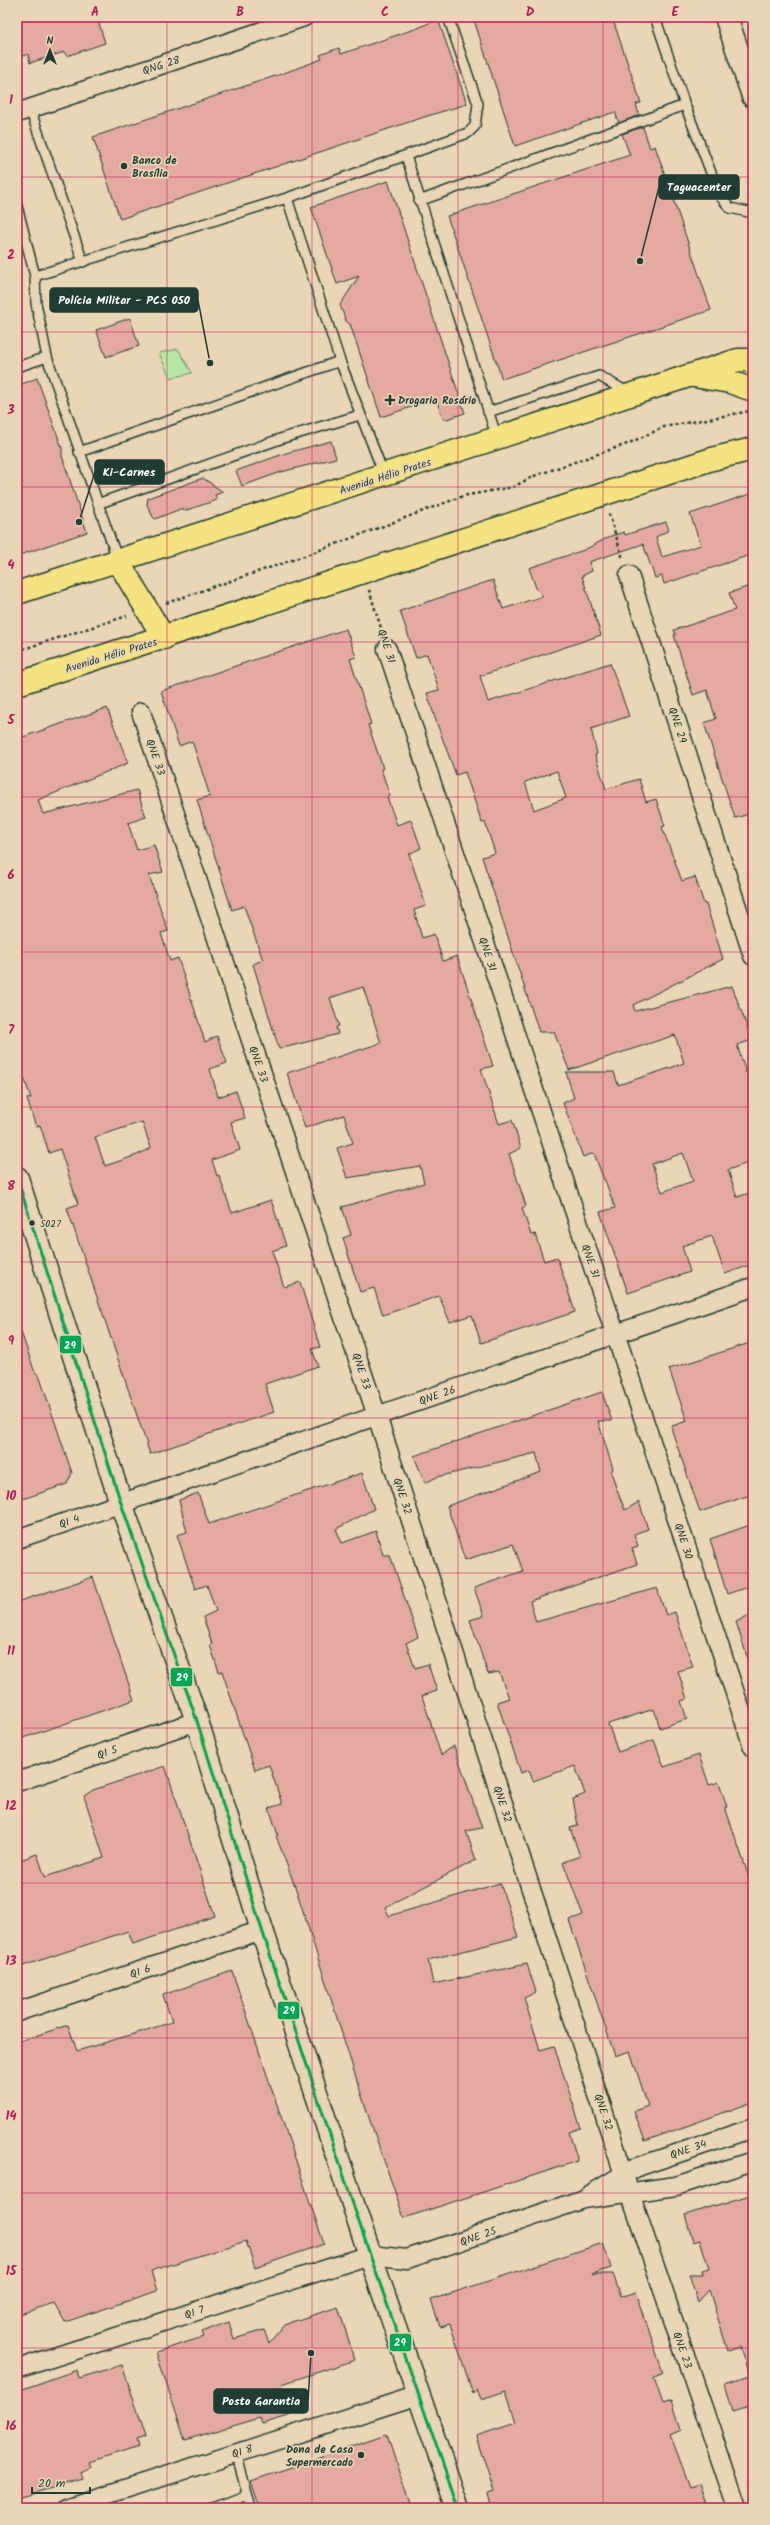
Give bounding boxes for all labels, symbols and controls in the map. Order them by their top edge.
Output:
text: A [91,2,99,23]
text: B [236,2,244,23]
text: C [381,2,389,23]
text: D [526,2,535,23]
text: E [671,2,679,23]
north arrow [30,30,70,70]
text: N [47,32,54,50]
street label: QNG 28 [140,51,183,80]
text: 1 [9,90,13,111]
place label: Banco de Brasília [132,152,177,183]
marker: Banco de Brasília [119,161,129,171]
callout: Taguacenter [659,175,739,199]
text: Taguacenter [667,178,732,197]
text: 2 [7,245,15,266]
callout: Polícia Militar - PCS 050 [50,288,198,312]
text: Polícia Militar - PCS 050 [58,291,191,310]
place label: Drogaria Rosário [398,392,476,410]
marker: Drogaria Rosário [385,395,395,405]
text: 3 [6,400,15,421]
street label: Avenida Hélio Prates [337,454,434,500]
callout: Ki-Carnes [95,460,164,484]
text: Ki-Carnes [103,463,156,482]
text: 4 [7,555,15,576]
street label: QNE 31 [372,627,400,666]
street label: Avenida Hélio Prates [63,633,160,679]
street label: QNE 29 [663,705,692,746]
text: 5 [7,710,16,731]
street label: QNE 33 [140,736,170,778]
text: 6 [7,865,15,886]
street label: QNE 31 [473,935,501,974]
text: 7 [8,1020,15,1041]
street label: QNE 33 [243,1043,273,1085]
text: 8 [7,1176,15,1197]
place label: 5027 [40,1216,61,1232]
marker: 5027 [27,1218,37,1228]
street label: QNE 31 [576,1242,604,1281]
text: 9 [8,1331,15,1352]
line badge: 29 [59,1335,82,1354]
text: 29 [64,1337,76,1355]
street label: QNE 33 [347,1351,375,1392]
street label: QNE 26 [416,1381,458,1411]
street label: QNE 32 [388,1475,416,1517]
text: 10 [6,1486,17,1507]
street label: QI 4 [56,1510,82,1534]
street label: QNE 30 [669,1521,697,1562]
text: 11 [7,1641,15,1662]
line badge: 29 [170,1667,193,1687]
text: 29 [176,1669,188,1687]
street label: QI 5 [95,1741,121,1765]
street label: QNE 32 [488,1783,516,1825]
text: 12 [5,1796,17,1817]
text: 13 [5,1951,17,1972]
street label: QI 6 [127,1960,153,1984]
line badge: 29 [277,2001,300,2020]
text: 29 [283,2002,295,2020]
street label: QNE 32 [589,2091,617,2133]
text: 14 [5,2106,17,2127]
street label: QNE 34 [668,2135,709,2165]
street label: QNE 25 [458,2222,500,2252]
text: 15 [6,2261,18,2282]
street label: QI 7 [182,2301,207,2325]
street label: QNE 23 [667,2329,697,2371]
line badge: 29 [389,2333,412,2352]
text: 29 [394,2334,406,2352]
callout: Posto Garantia [214,2389,308,2413]
text: Posto Garantia [222,2392,300,2411]
text: 16 [6,2416,16,2437]
street label: QI 8 [229,2440,256,2464]
place label: Dona de Casa Supermercado [286,2441,353,2472]
marker: Dona de Casa Supermercado [356,2450,366,2460]
scale bar [32,2469,90,2495]
text: 20 m [38,2474,66,2493]

